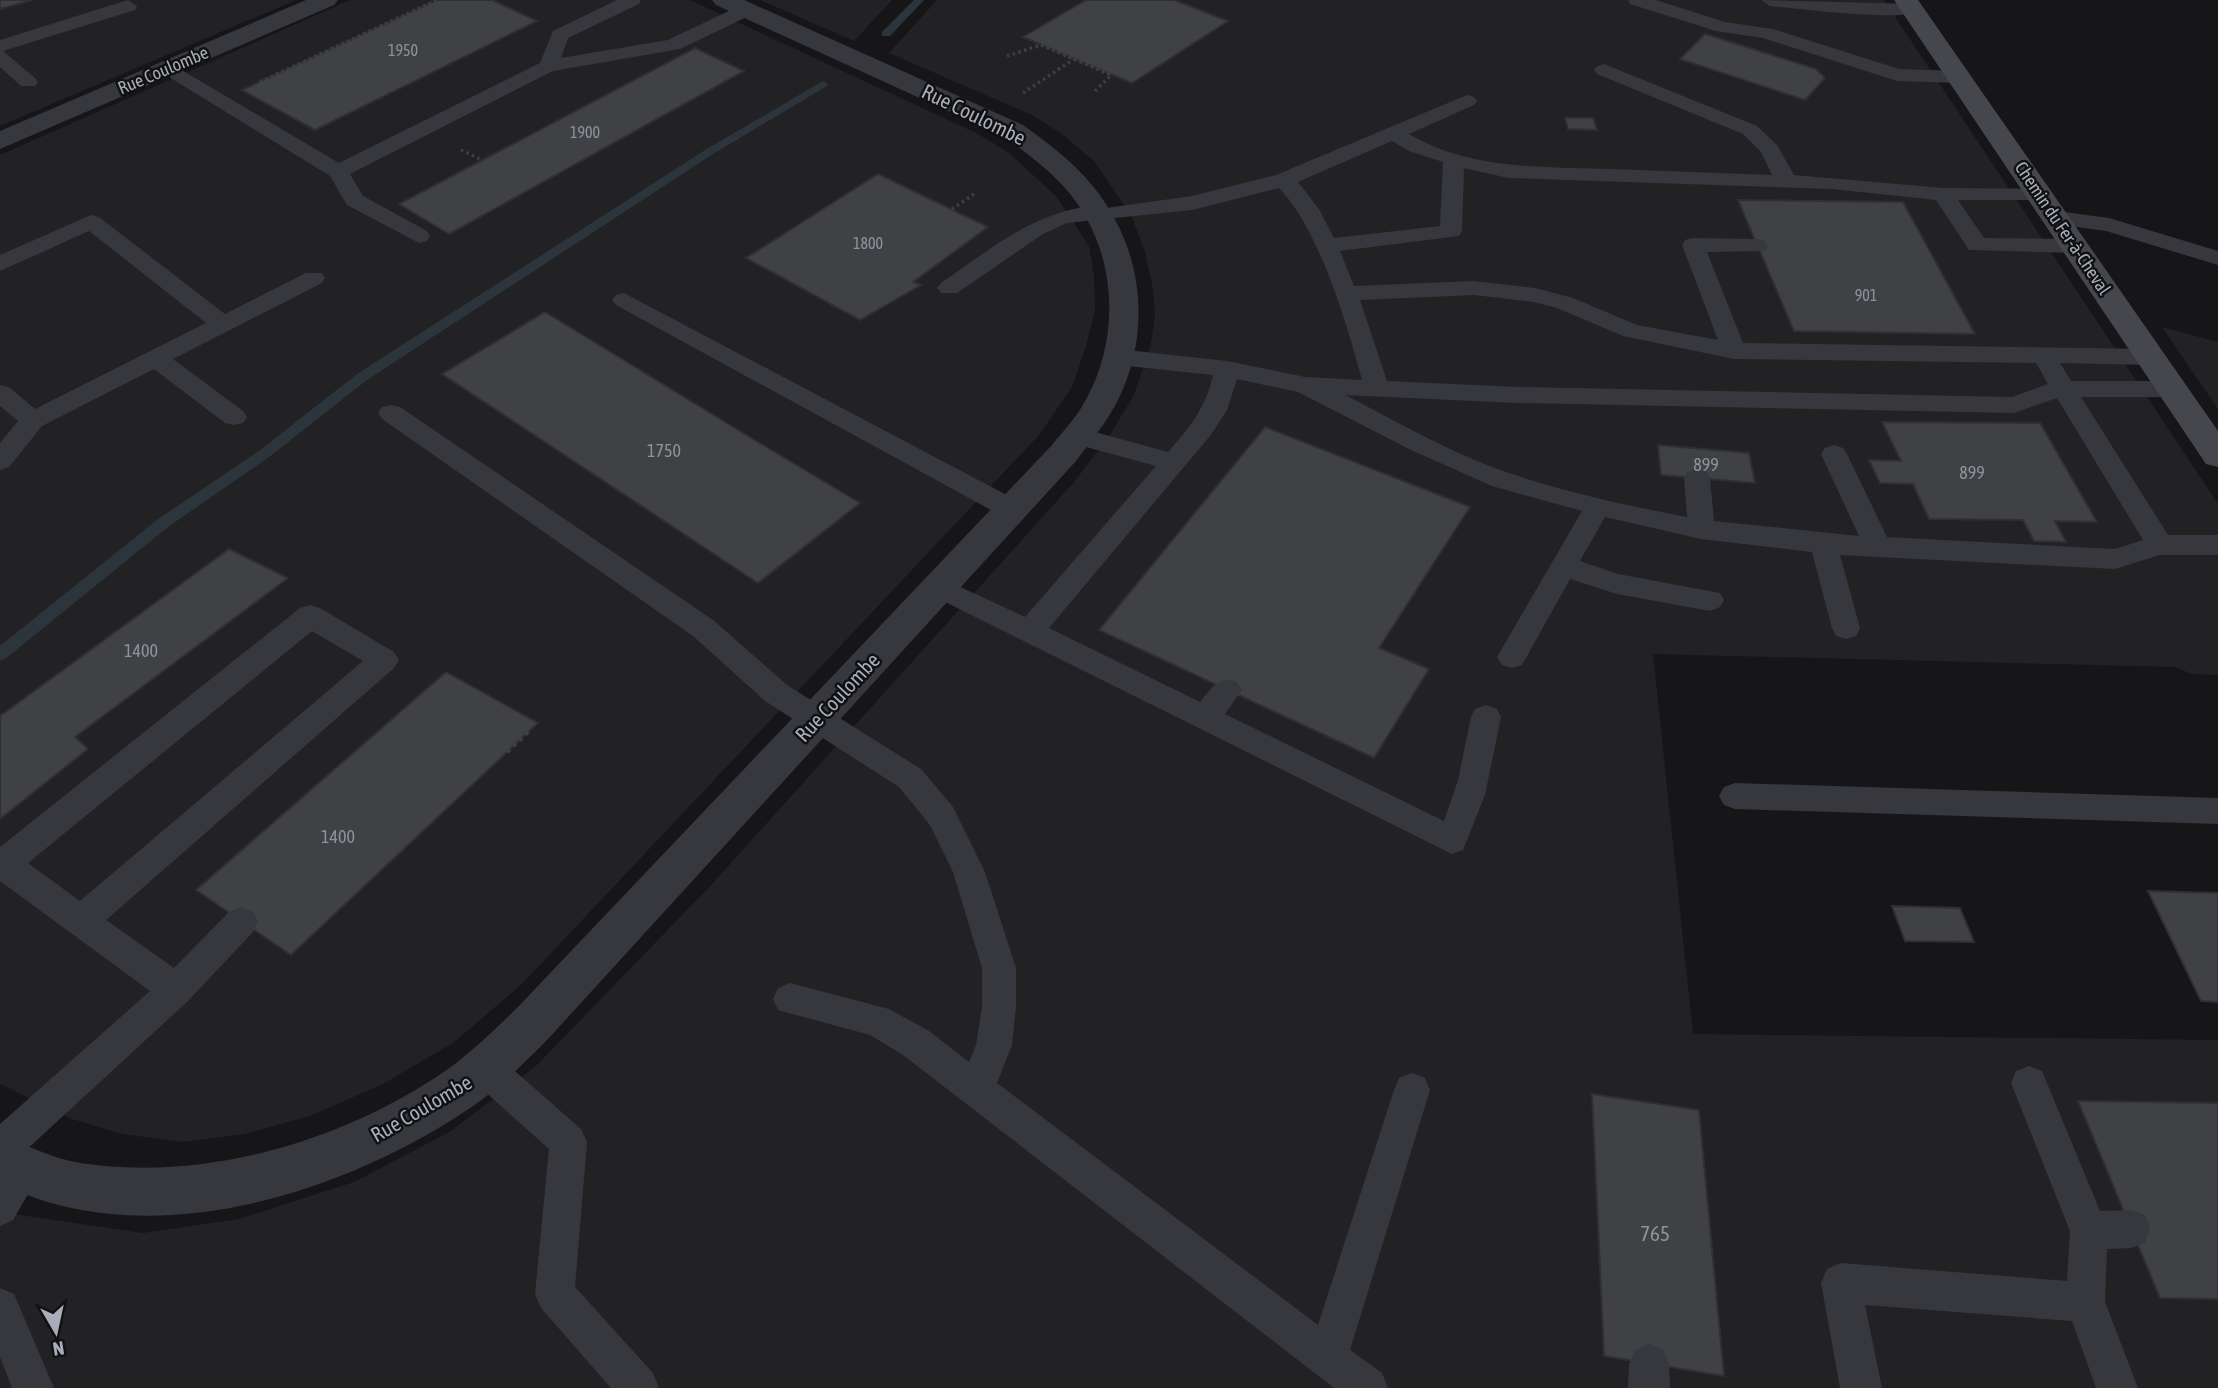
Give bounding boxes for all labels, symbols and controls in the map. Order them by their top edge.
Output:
house number: 1950 [388,41,418,59]
street label: Rue Coulombe [115,42,211,98]
street label: Rue Coulombe [918,79,1030,149]
house number: 1900 [570,123,600,141]
street label: Chemin du Fer-à-Cheval [2011,157,2115,299]
house number: 1800 [853,234,883,252]
house number: 901 [1855,286,1877,304]
house number: 1750 [647,440,681,461]
house number: 899 [1693,454,1719,475]
house number: 899 [1959,462,1985,483]
house number: 1400 [124,640,158,661]
street label: Rue Coulombe [790,648,884,746]
house number: 1400 [321,826,355,847]
street label: Rue Coulombe [366,1070,476,1146]
house number: 765 [1640,1221,1670,1245]
north arrow [21,1297,91,1367]
text: N [51,1337,66,1361]

